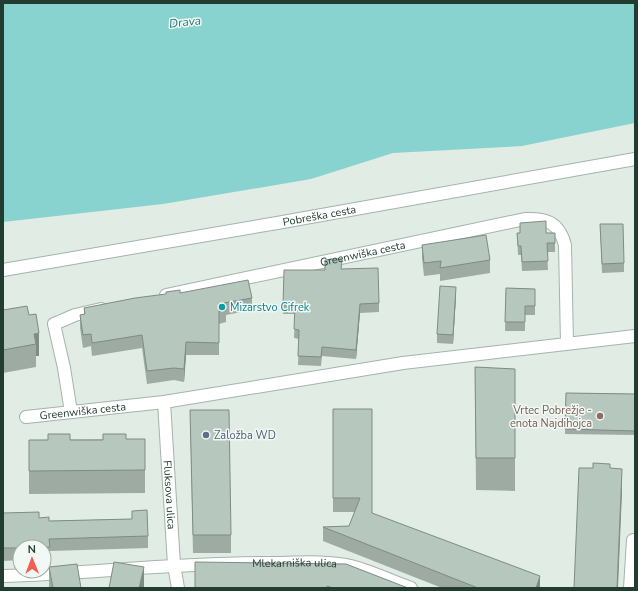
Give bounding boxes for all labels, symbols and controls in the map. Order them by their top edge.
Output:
water label: Drava [168,12,202,32]
street label: Pobreška cesta [282,202,357,230]
street label: Greenwiška cesta [319,237,407,270]
place label: Mizarstvo Cifrek [230,300,310,315]
marker: Mizarstvo Cifrek [217,302,227,312]
street label: Greenwiška cesta [39,399,127,423]
place label: Vrtec Pobrežje - enota Najdihojca [510,403,592,431]
marker: Vrtec Pobrežje - enota Najdihojca [595,411,605,421]
place label: Založba WD [214,428,276,443]
marker: Založba WD [201,430,211,440]
street label: Fluksova ulica [160,460,179,530]
north arrow [12,539,52,579]
text: N [28,542,36,557]
street label: Mlekarniška ulica [252,555,338,572]

